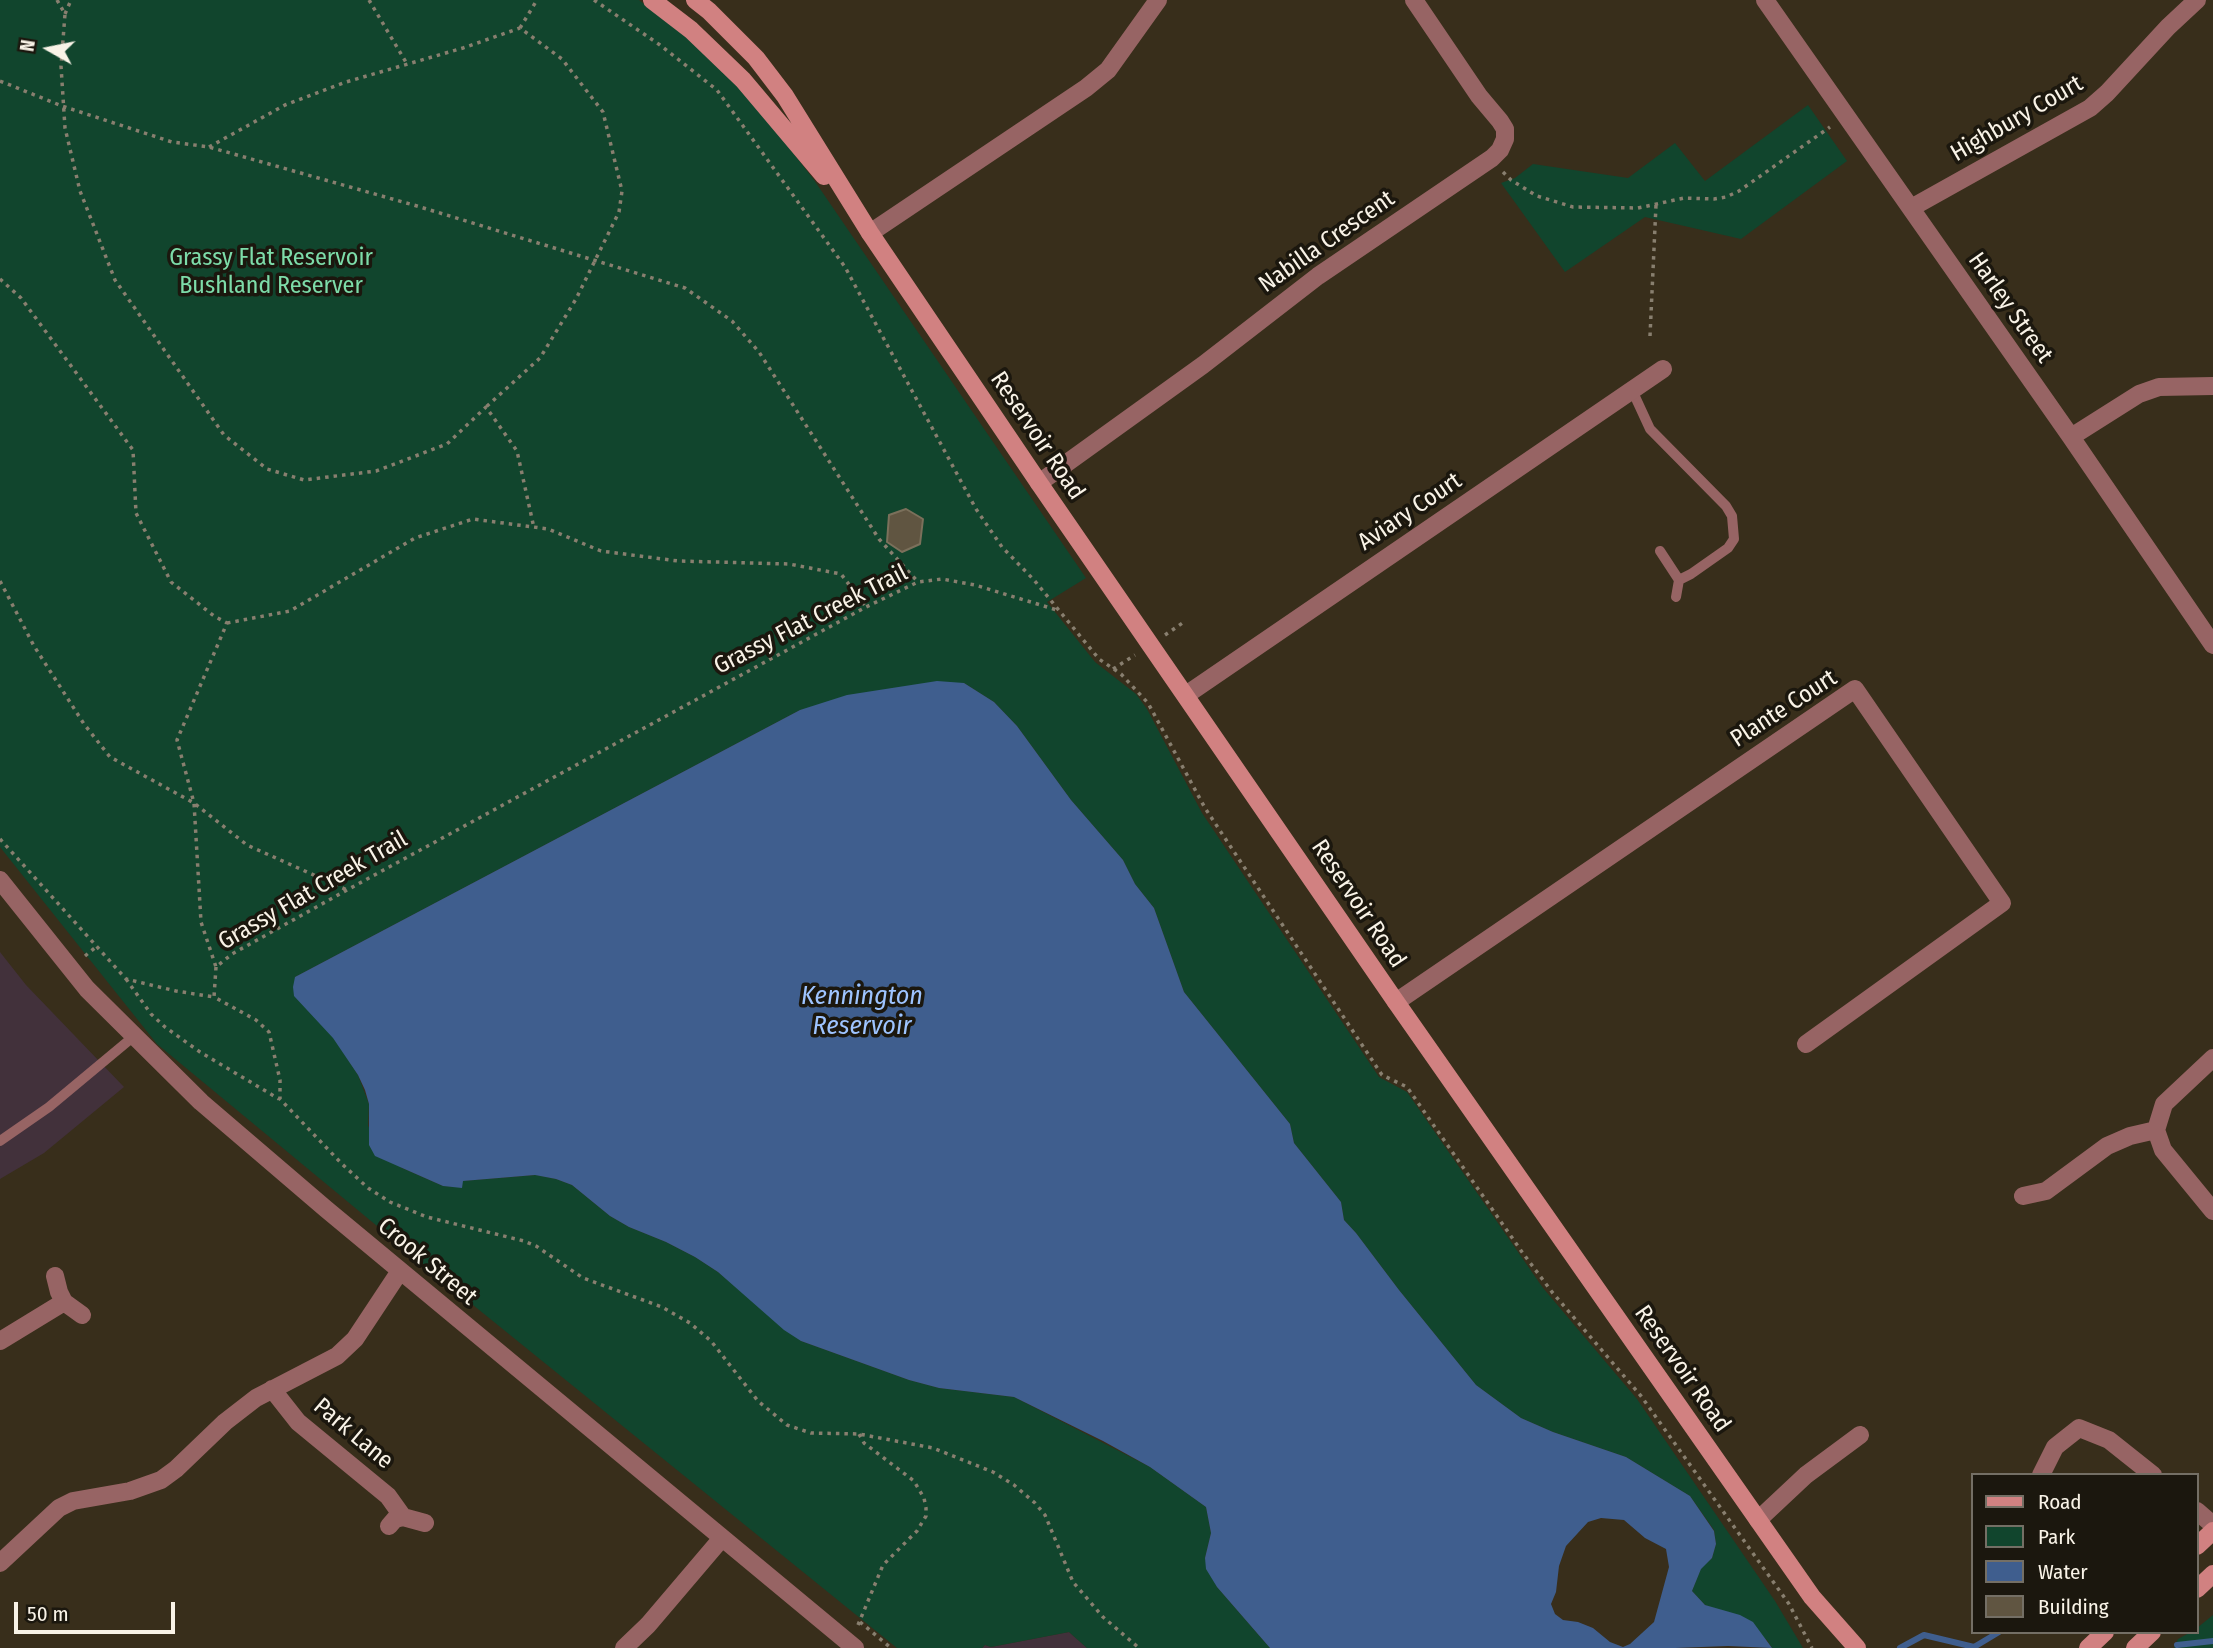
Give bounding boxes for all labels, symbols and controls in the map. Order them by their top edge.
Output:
north arrow [14,14,84,84]
text: N [16,38,40,53]
street label: Highbury Court [1946,70,2088,168]
street label: Nabilla Crescent [1254,185,1400,299]
park label: Grassy Flat Reservoir Bushland Reserver [169,244,373,300]
street label: Harley Street [1961,247,2059,369]
street label: Reservoir Road [984,367,1090,505]
street label: Aviary Court [1353,467,1467,557]
street label: Grassy Flat Creek Trail [709,559,913,681]
street label: Plante Court [1725,664,1843,754]
street label: Grassy Flat Creek Trail [213,825,413,957]
street label: Reservoir Road [1305,835,1411,973]
water label: Kennington Reservoir [801,981,923,1042]
street label: Crook Street [372,1212,482,1312]
street label: Reservoir Road [1628,1300,1736,1438]
street label: Park Lane [307,1392,399,1476]
legend [1972,1473,2199,1634]
text: Road [2038,1489,2082,1515]
text: Park [2038,1524,2075,1550]
text: Water [2038,1559,2088,1585]
scale bar [18,1588,178,1632]
text: Building [2038,1594,2109,1620]
text: 50 m [27,1601,69,1627]

